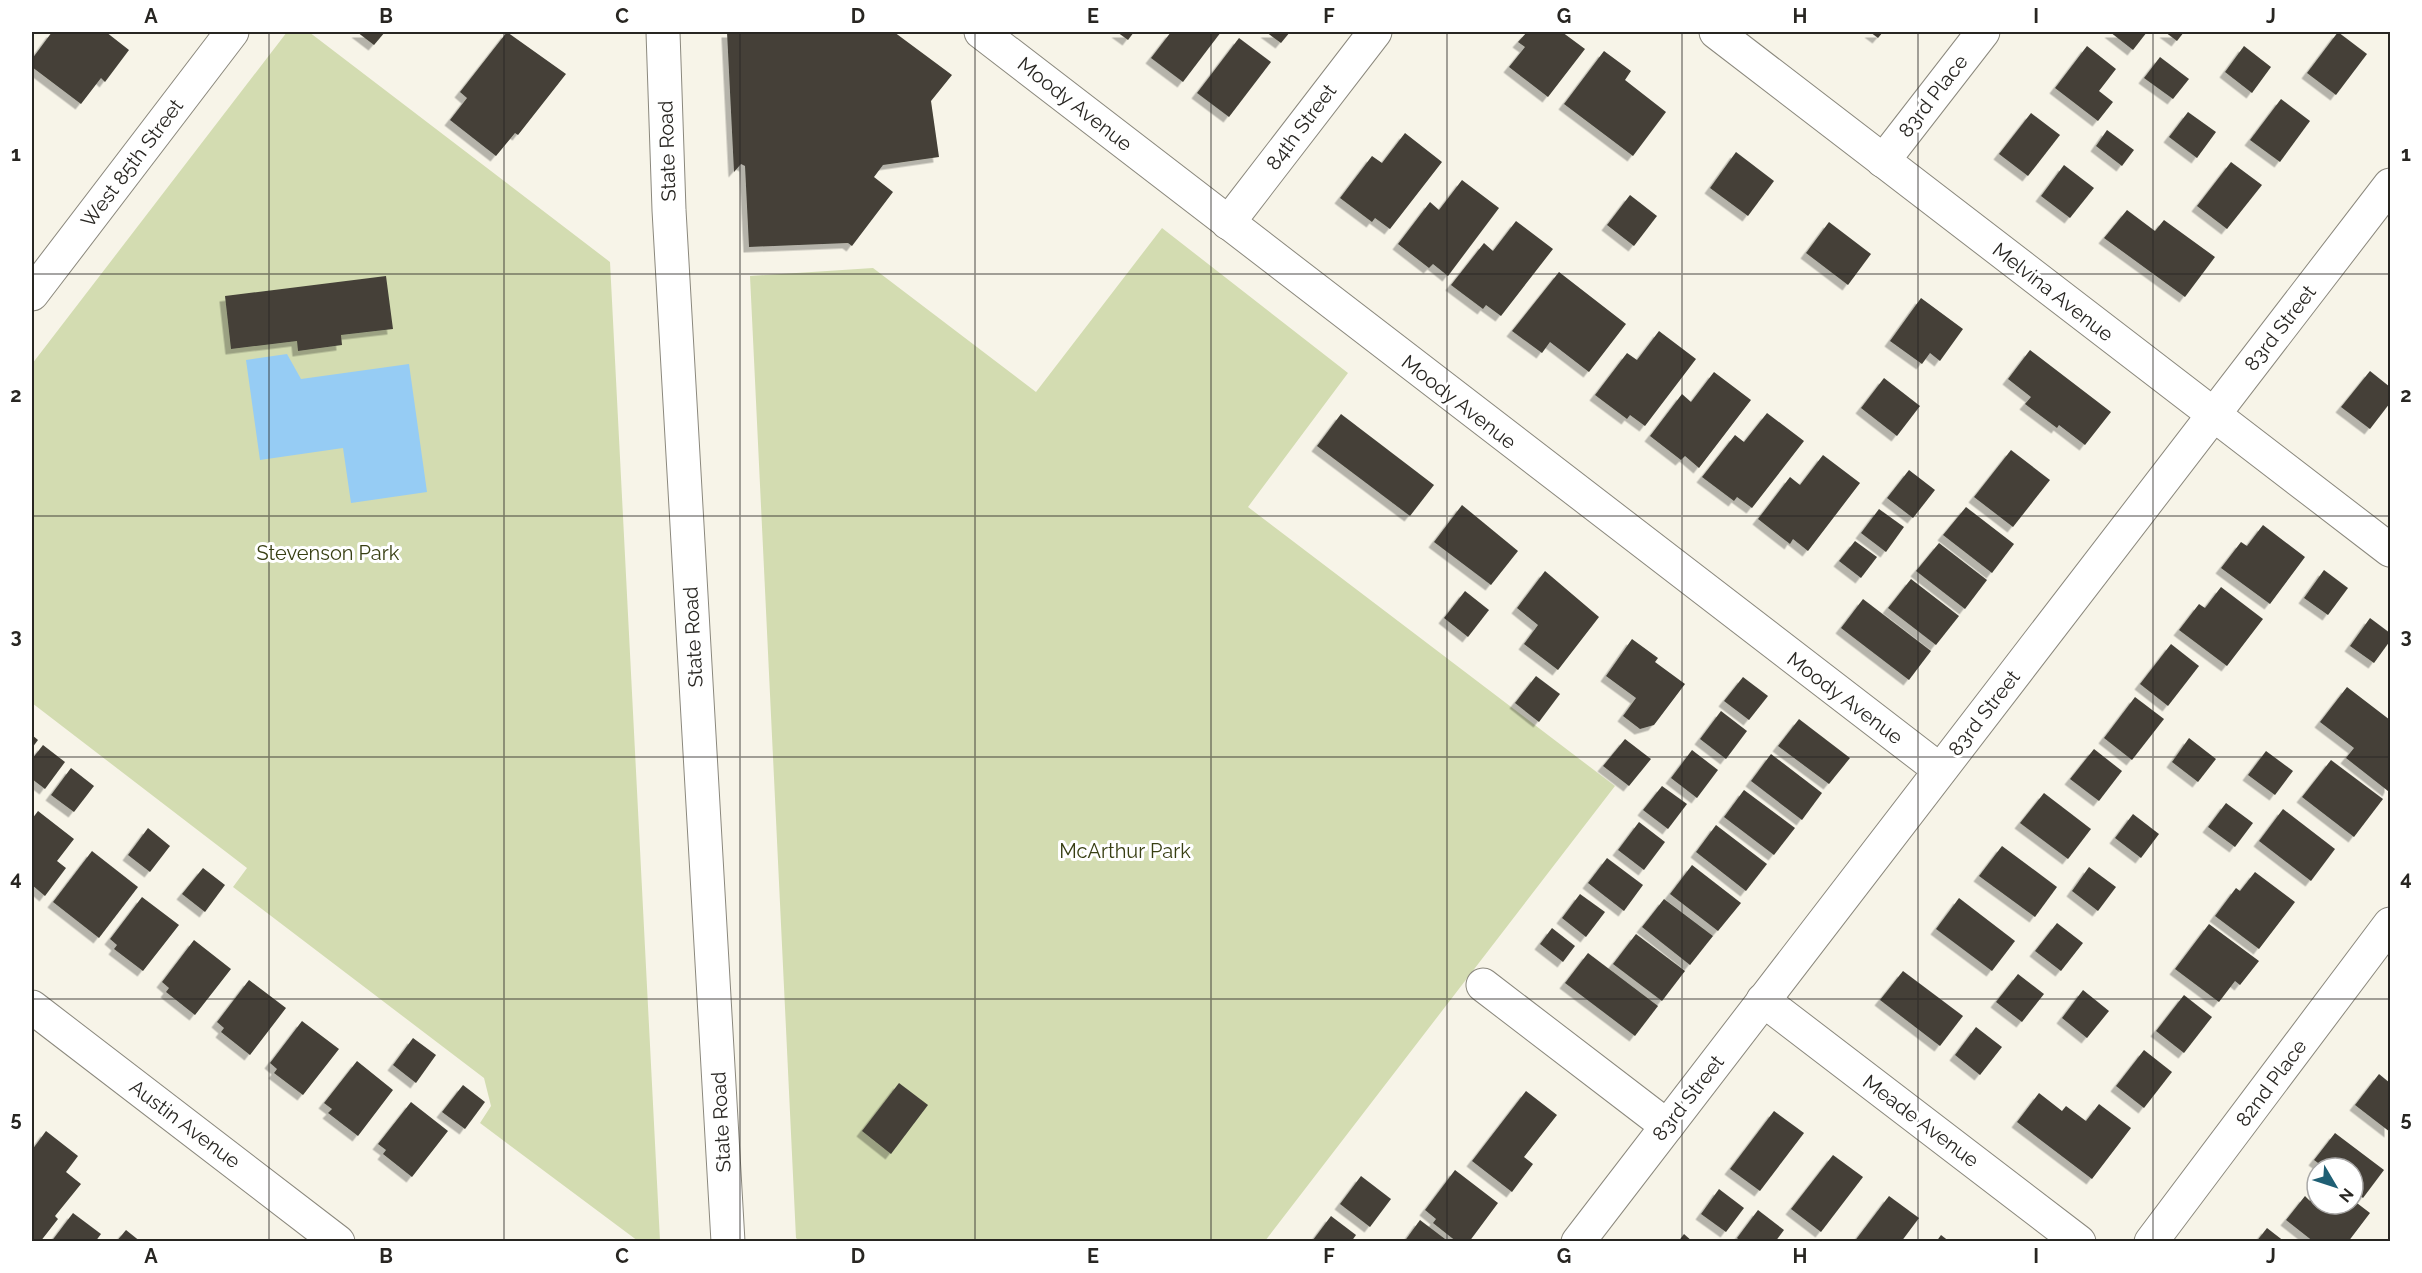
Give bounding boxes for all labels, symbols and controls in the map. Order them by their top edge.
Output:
text: A [144,4,158,28]
text: B [379,4,393,28]
text: C [615,4,629,28]
text: D [851,4,865,28]
text: E [1087,4,1099,28]
text: F [1323,4,1335,28]
text: G [1557,4,1571,28]
text: H [1793,4,1807,28]
text: I [2033,4,2039,28]
text: J [2266,4,2276,28]
street label: 83rd Place [1893,50,1973,142]
street label: Moody Avenue [1013,52,1137,156]
street label: 84th Street [1261,79,1341,175]
street label: West 85th Street [76,94,188,232]
street label: State Road [653,100,681,202]
text: 1 [11,142,21,166]
text: 1 [2401,142,2411,166]
street label: Melvina Avenue [1988,237,2118,347]
street label: 83rd Street [2239,280,2321,376]
street label: Moody Avenue [1397,350,1521,454]
text: 2 [10,383,22,407]
text: 2 [2400,383,2412,407]
park label: Stevenson Park [257,541,400,565]
street label: State Road [678,586,708,688]
text: 3 [10,624,22,648]
text: 3 [2400,624,2412,648]
street label: Moody Avenue [1782,647,1908,749]
street label: 83rd Street [1943,665,2025,761]
park label: McArthur Park [1059,839,1191,863]
text: 4 [10,866,22,890]
text: 4 [2400,866,2412,890]
street label: 82nd Place [2230,1034,2312,1131]
street label: 83rd Street [1647,1050,1729,1146]
street label: Meade Avenue [1858,1070,1984,1173]
street label: State Road [706,1071,736,1173]
street label: Austin Avenue [125,1075,245,1174]
text: 5 [10,1107,22,1131]
text: 5 [2400,1107,2412,1131]
north arrow [2305,1156,2365,1216]
text: N [2335,1184,2357,1206]
text: A [144,1244,158,1268]
text: B [379,1244,393,1268]
text: C [615,1244,629,1268]
text: D [851,1244,865,1268]
text: E [1087,1244,1099,1268]
text: F [1323,1244,1335,1268]
text: G [1557,1244,1571,1268]
text: H [1793,1244,1807,1268]
text: I [2033,1244,2039,1268]
text: J [2266,1244,2276,1268]

